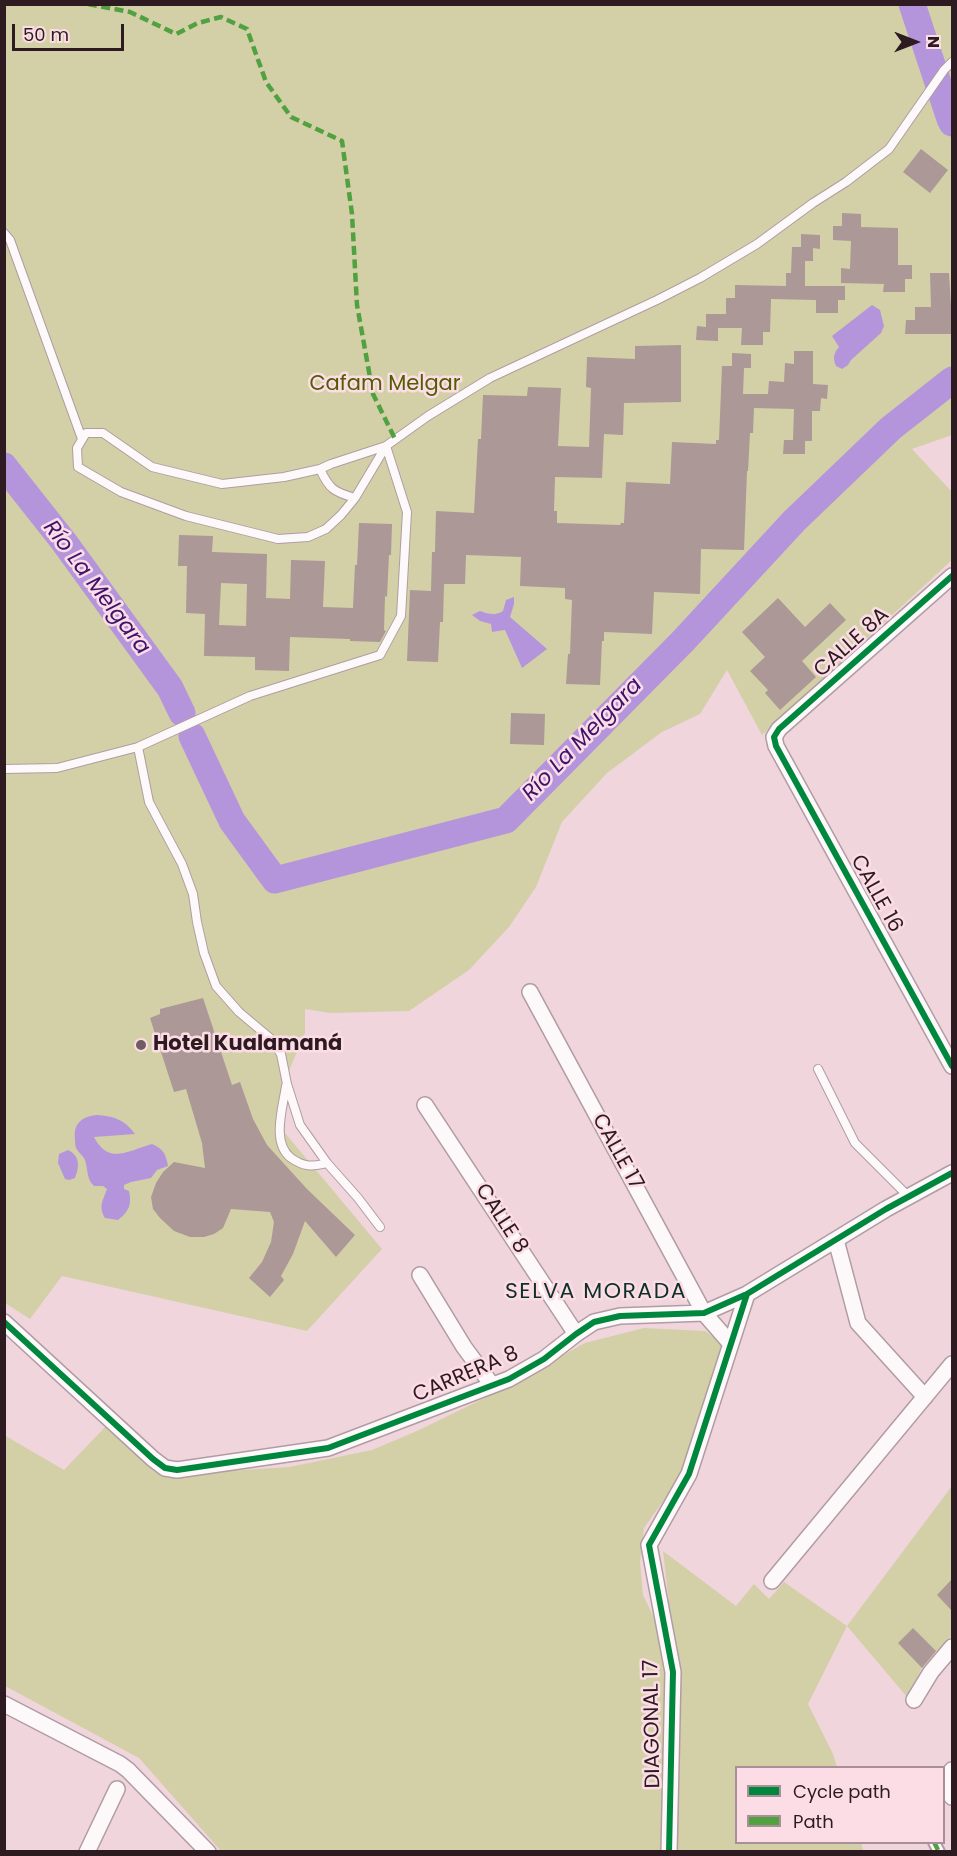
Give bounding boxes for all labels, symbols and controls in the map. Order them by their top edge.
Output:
scale bar [15,12,128,50]
north arrow [885,12,945,72]
text: 50 m [23,22,69,47]
text: N [922,36,945,48]
park label: Cafam Melgar [309,372,461,398]
water label: Río La Melgara [37,516,155,660]
street label: CALLE 8A [809,603,895,683]
water label: Río La Melgara [518,673,648,807]
street label: CALLE 16 [844,851,908,937]
place label: Hotel Kualamaná [153,1032,342,1058]
marker: Hotel Kualamaná [134,1038,148,1052]
street label: CALLE 17 [586,1110,648,1194]
street label: CALLE 8 [469,1179,533,1259]
district label: SELVA MORADA [505,1279,687,1305]
street label: CARRERA 8 [409,1341,523,1409]
street label: DIAGONAL 17 [639,1659,667,1789]
legend [735,1766,945,1844]
text: Cycle path [793,1779,891,1804]
text: Path [793,1809,834,1834]

